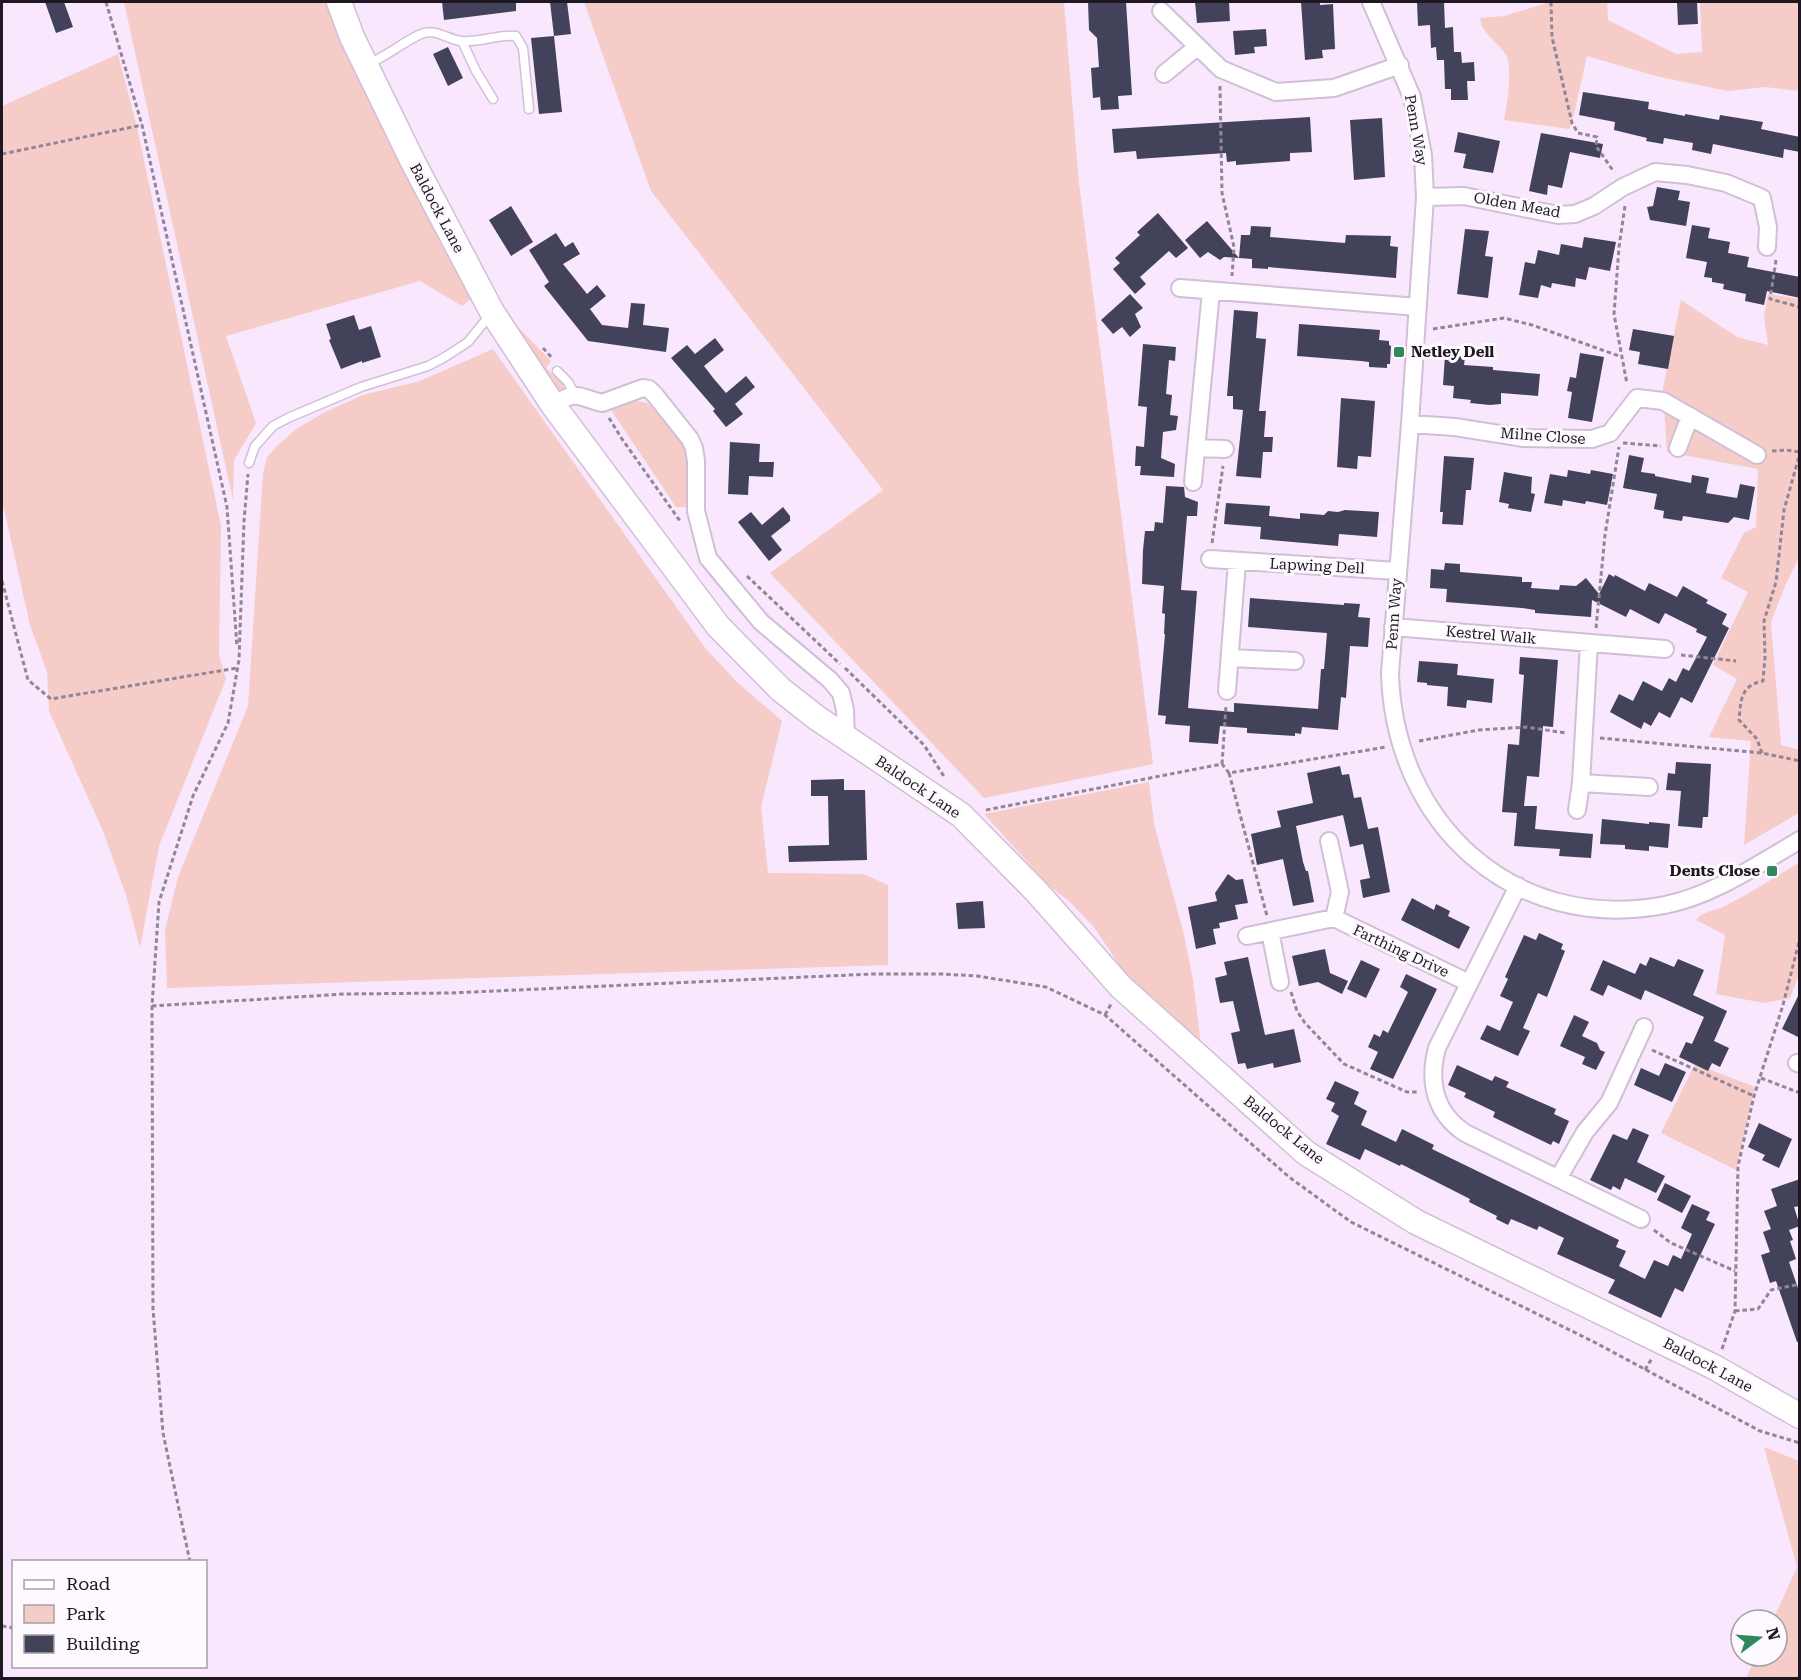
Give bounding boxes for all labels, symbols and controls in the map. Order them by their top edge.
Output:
street label: Penn Way [1401,93,1431,167]
street label: Baldock Lane [406,160,468,256]
street label: Olden Mead [1472,189,1562,222]
place label: Netley Dell [1411,343,1494,361]
marker: Netley Dell [1392,345,1406,359]
street label: Milne Close [1500,424,1586,448]
street label: Lapwing Dell [1269,555,1365,578]
street label: Penn Way [1383,577,1405,651]
street label: Kestrel Walk [1445,622,1538,648]
street label: Baldock Lane [872,752,964,822]
place label: Dents Close [1670,862,1760,880]
marker: Dents Close [1765,864,1779,878]
street label: Farthing Drive [1350,921,1452,981]
street label: Baldock Lane [1240,1092,1328,1168]
street label: Baldock Lane [1660,1334,1756,1396]
legend [12,1560,207,1668]
text: Road [66,1573,111,1594]
text: Park [66,1603,106,1624]
north arrow [1729,1608,1789,1668]
text: N [1762,1625,1784,1643]
text: Building [66,1633,140,1654]

